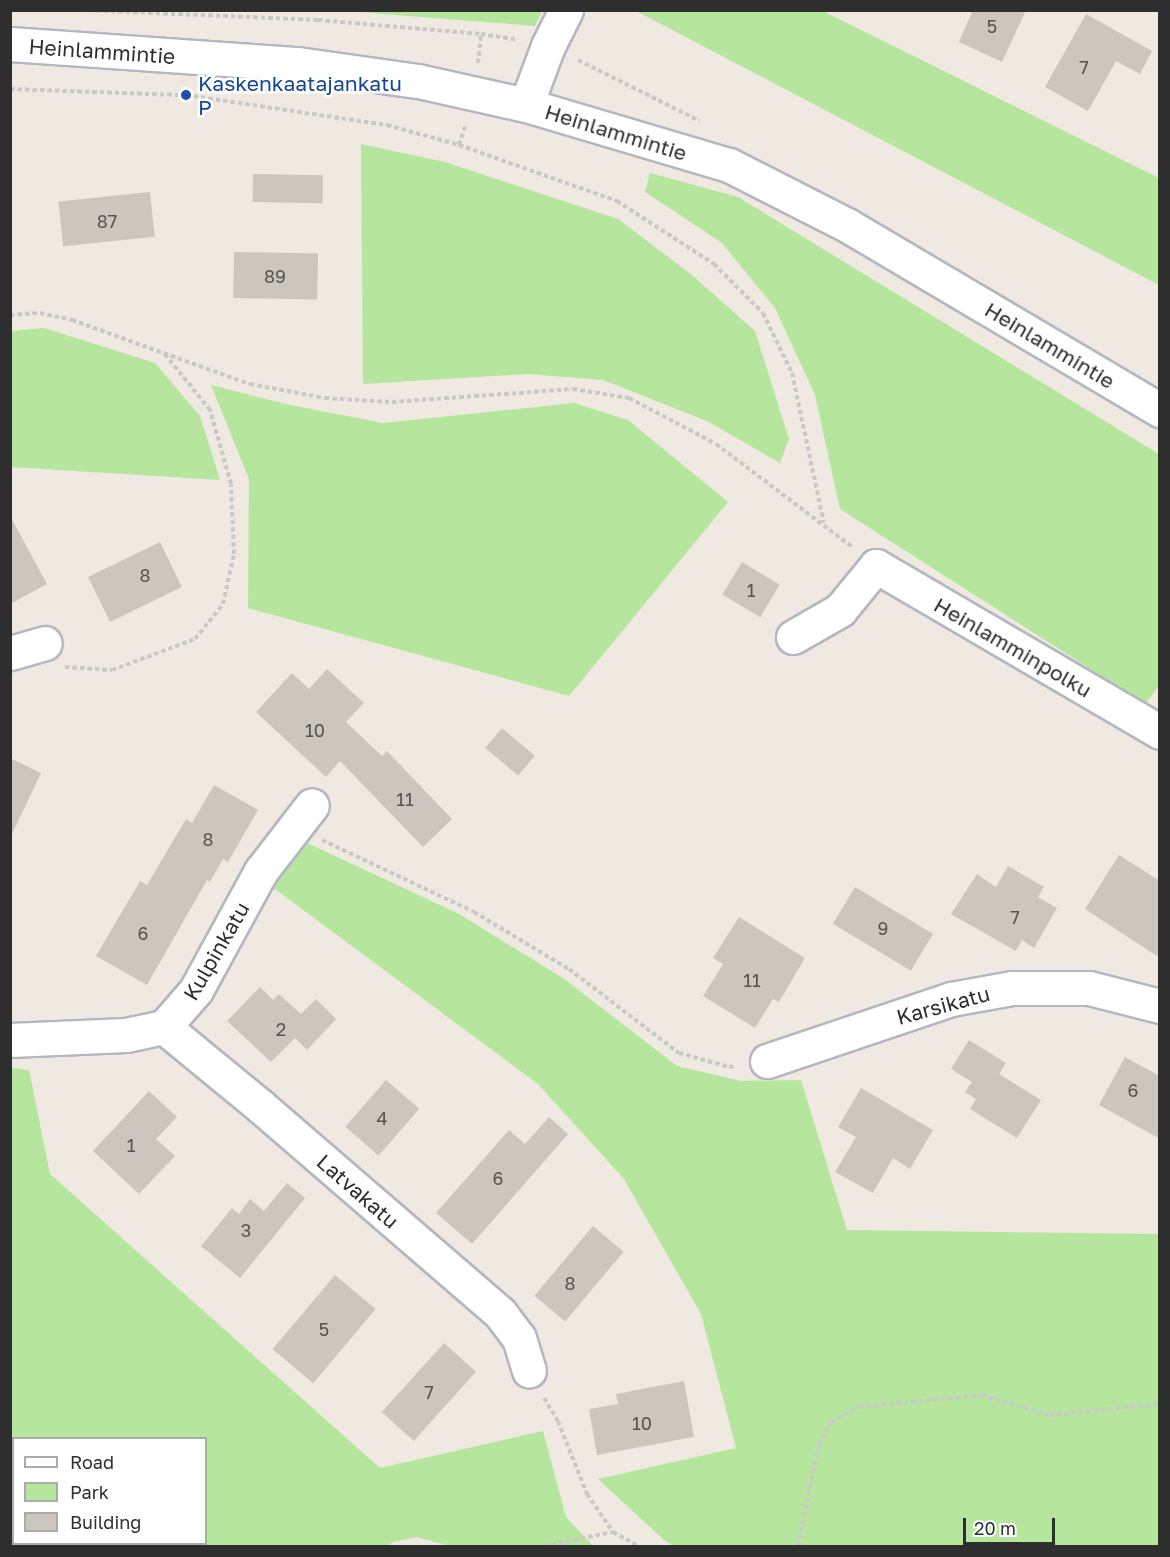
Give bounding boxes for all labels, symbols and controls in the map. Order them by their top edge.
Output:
house number: 5 [987,15,997,37]
street label: Heinlammintie [28,33,176,69]
house number: 7 [1079,56,1089,78]
place label: Kaskenkaatajankatu P [198,70,402,120]
marker: Kaskenkaatajankatu P [179,88,193,102]
street label: Heinlammintie [542,98,690,166]
house number: 87 [97,210,117,232]
house number: 89 [264,265,286,287]
street label: Heinlammintie [981,296,1119,394]
house number: 8 [140,564,150,586]
house number: 1 [747,579,755,601]
street label: Heinlamminpolku [930,592,1096,702]
house number: 10 [305,719,325,741]
house number: 11 [396,788,414,810]
house number: 8 [203,828,213,850]
street label: Kulpinkatu [178,897,254,1005]
house number: 7 [1010,906,1020,928]
house number: 9 [878,917,888,939]
house number: 6 [138,922,148,944]
house number: 11 [743,969,761,991]
street label: Karsikatu [894,980,992,1030]
house number: 2 [276,1018,286,1040]
house number: 6 [1128,1079,1138,1101]
house number: 4 [377,1107,387,1129]
house number: 1 [127,1134,135,1156]
street label: Latvakatu [312,1149,404,1233]
house number: 6 [493,1167,503,1189]
house number: 3 [241,1219,251,1241]
house number: 8 [565,1272,575,1294]
house number: 5 [319,1318,329,1340]
house number: 7 [424,1381,434,1403]
house number: 10 [632,1412,652,1434]
legend [12,1437,207,1545]
text: Road [70,1451,114,1473]
text: Park [70,1481,109,1503]
scale bar [966,1506,1058,1544]
text: Building [70,1511,141,1533]
text: 20 m [974,1517,1016,1539]

